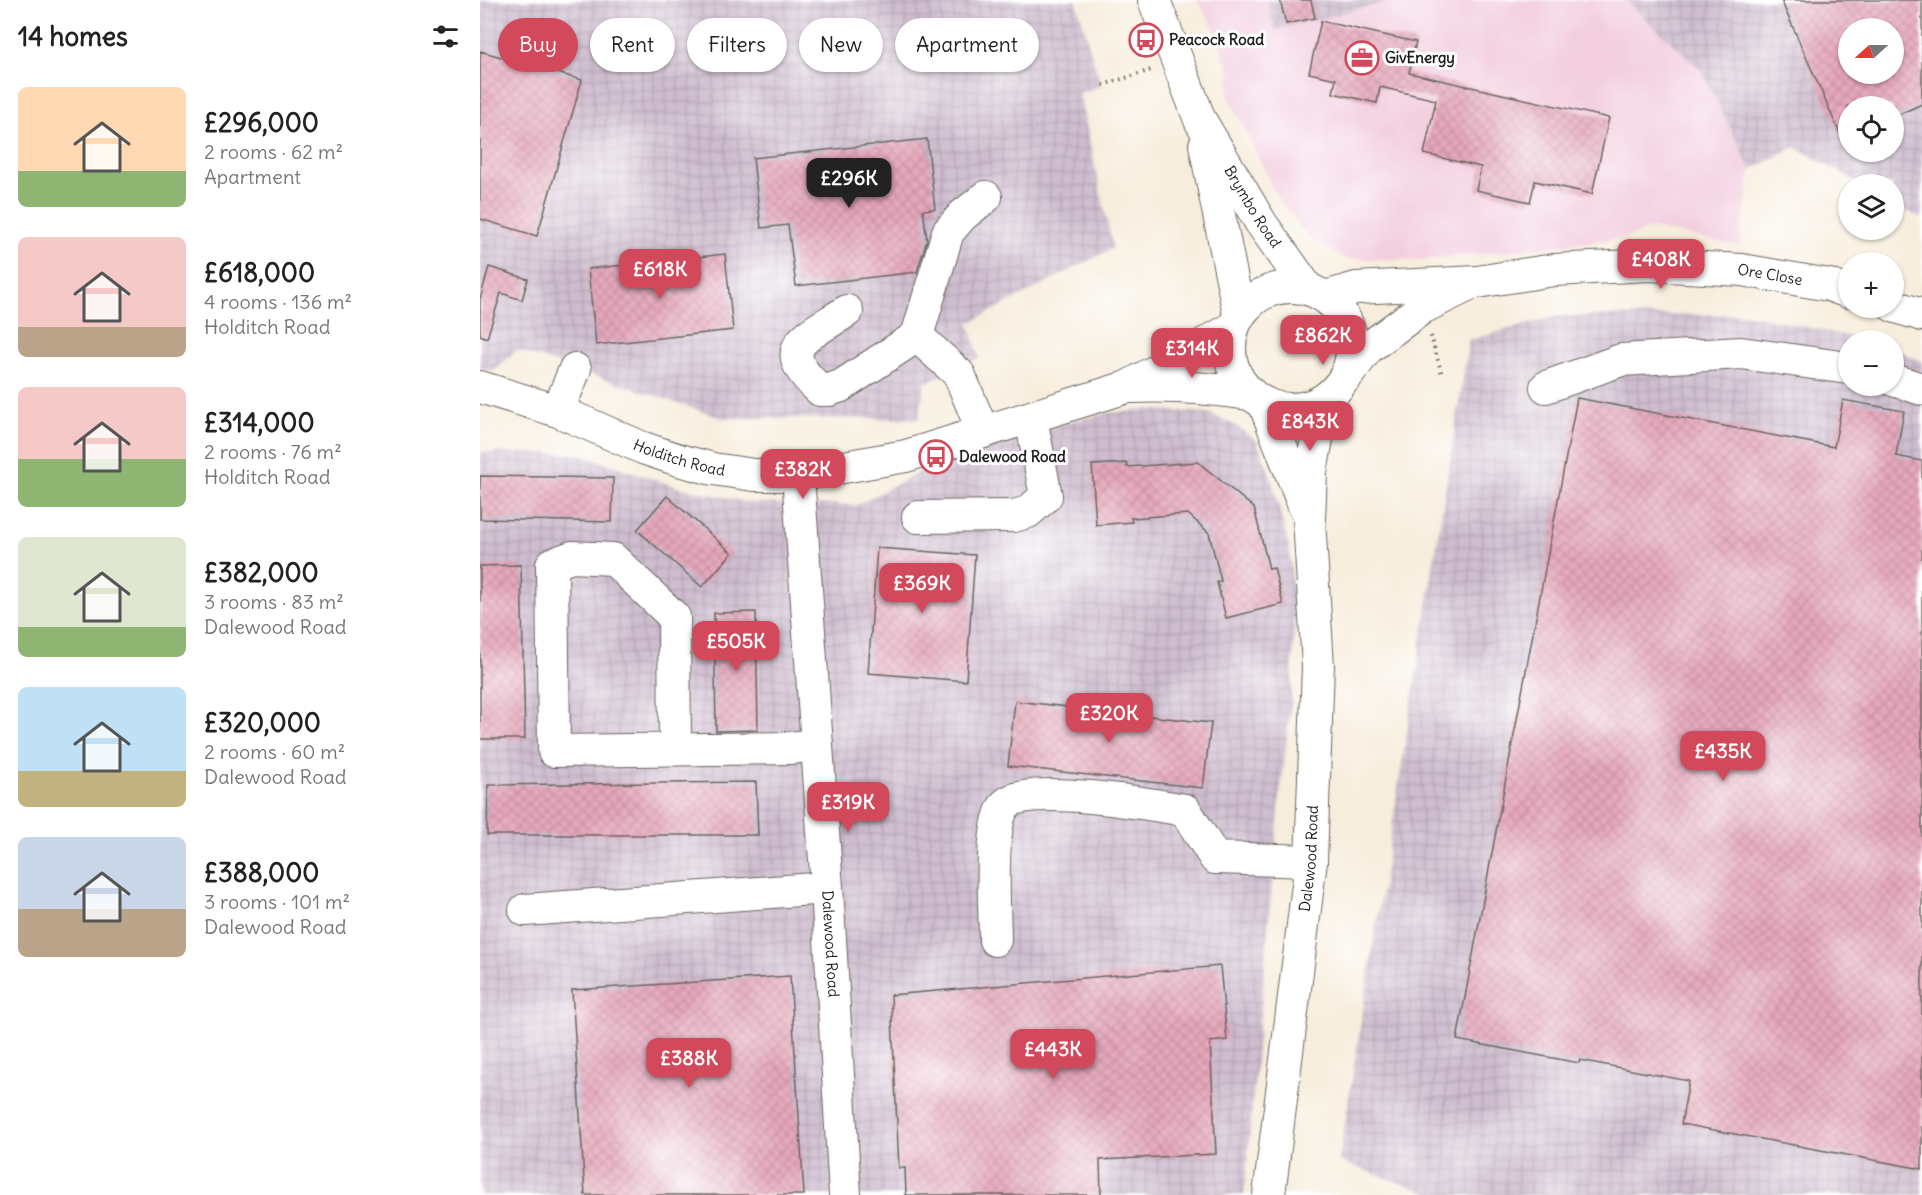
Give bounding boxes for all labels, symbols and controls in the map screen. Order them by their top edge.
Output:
chip: Buy [498,18,578,72]
chip: Rent [590,18,675,72]
chip: Filters [687,18,787,72]
chip: New [799,18,883,72]
chip: Apartment [895,18,1039,72]
north arrow [1838,18,1904,84]
map controls [1838,18,1904,396]
text: 14 homes [18,20,128,53]
icon: filters [429,20,462,53]
bus stop icon: Peacock Road [1128,22,1164,58]
place label: Peacock Road [1169,30,1264,49]
office icon: GivEnergy [1344,40,1380,76]
place label: GivEnergy [1385,48,1455,68]
button: locate [1838,96,1904,162]
text: £296,000 [204,106,319,139]
icon: home [66,111,138,183]
text: 2 rooms · 62 m² [204,139,343,164]
pin: £296K [807,158,891,209]
street label: Brymbo Road [1220,162,1286,251]
text: Apartment [204,164,301,189]
text: £296K [820,165,878,190]
button: layers [1838,174,1904,240]
pin: £408K [1619,239,1703,290]
text: £408K [1631,246,1691,271]
pin: £618K [618,249,702,300]
button: + [1838,252,1904,318]
text: £618,000 [204,256,315,289]
text: £618K [633,256,687,281]
street label: Ore Close [1736,259,1804,289]
icon: home [66,261,138,333]
text: 4 rooms · 136 m² [204,289,352,314]
text: Holditch Road [204,314,330,339]
pin: £862K [1281,315,1365,366]
text: £862K [1294,322,1352,347]
pin: £314K [1150,328,1234,379]
button: − [1838,330,1904,396]
text: £314K [1165,335,1219,360]
pin: £843K [1268,401,1352,452]
text: £314,000 [204,406,315,439]
text: £843K [1281,408,1339,433]
icon: home [66,411,138,483]
street label: Holditch Road [630,435,727,480]
text: 2 rooms · 76 m² [204,439,342,464]
bus stop icon: Dalewood Road [918,439,954,475]
place label: Dalewood Road [959,447,1066,466]
pin: £382K [761,449,845,500]
text: £382K [775,456,831,481]
text: Holditch Road [204,464,330,489]
text: £382,000 [204,556,319,589]
icon: home [66,561,138,633]
pin: £369K [880,563,964,614]
text: £369K [893,570,951,595]
text: 3 rooms · 83 m² [204,589,344,614]
text: Dalewood Road [204,614,346,639]
pin: £505K [694,621,778,672]
text: £505K [706,628,766,653]
pin: £320K [1067,693,1151,744]
text: £320K [1080,700,1138,725]
text: £320,000 [204,706,321,739]
icon: home [66,711,138,783]
pin: £435K [1681,731,1765,782]
text: £435K [1694,738,1752,763]
text: 2 rooms · 60 m² [204,739,345,764]
text: Dalewood Road [204,764,346,789]
pin: £319K [806,782,890,833]
text: £319K [821,789,875,814]
street label: Dalewood Road [1295,805,1322,913]
text: £388,000 [204,856,319,889]
icon: home [66,861,138,933]
text: 3 rooms · 101 m² [204,889,350,914]
street label: Dalewood Road [818,890,843,998]
text: Dalewood Road [204,914,346,939]
pin: £443K [1011,1029,1095,1080]
text: £443K [1024,1036,1082,1061]
pin: £388K [647,1038,731,1089]
text: £388K [660,1045,718,1070]

